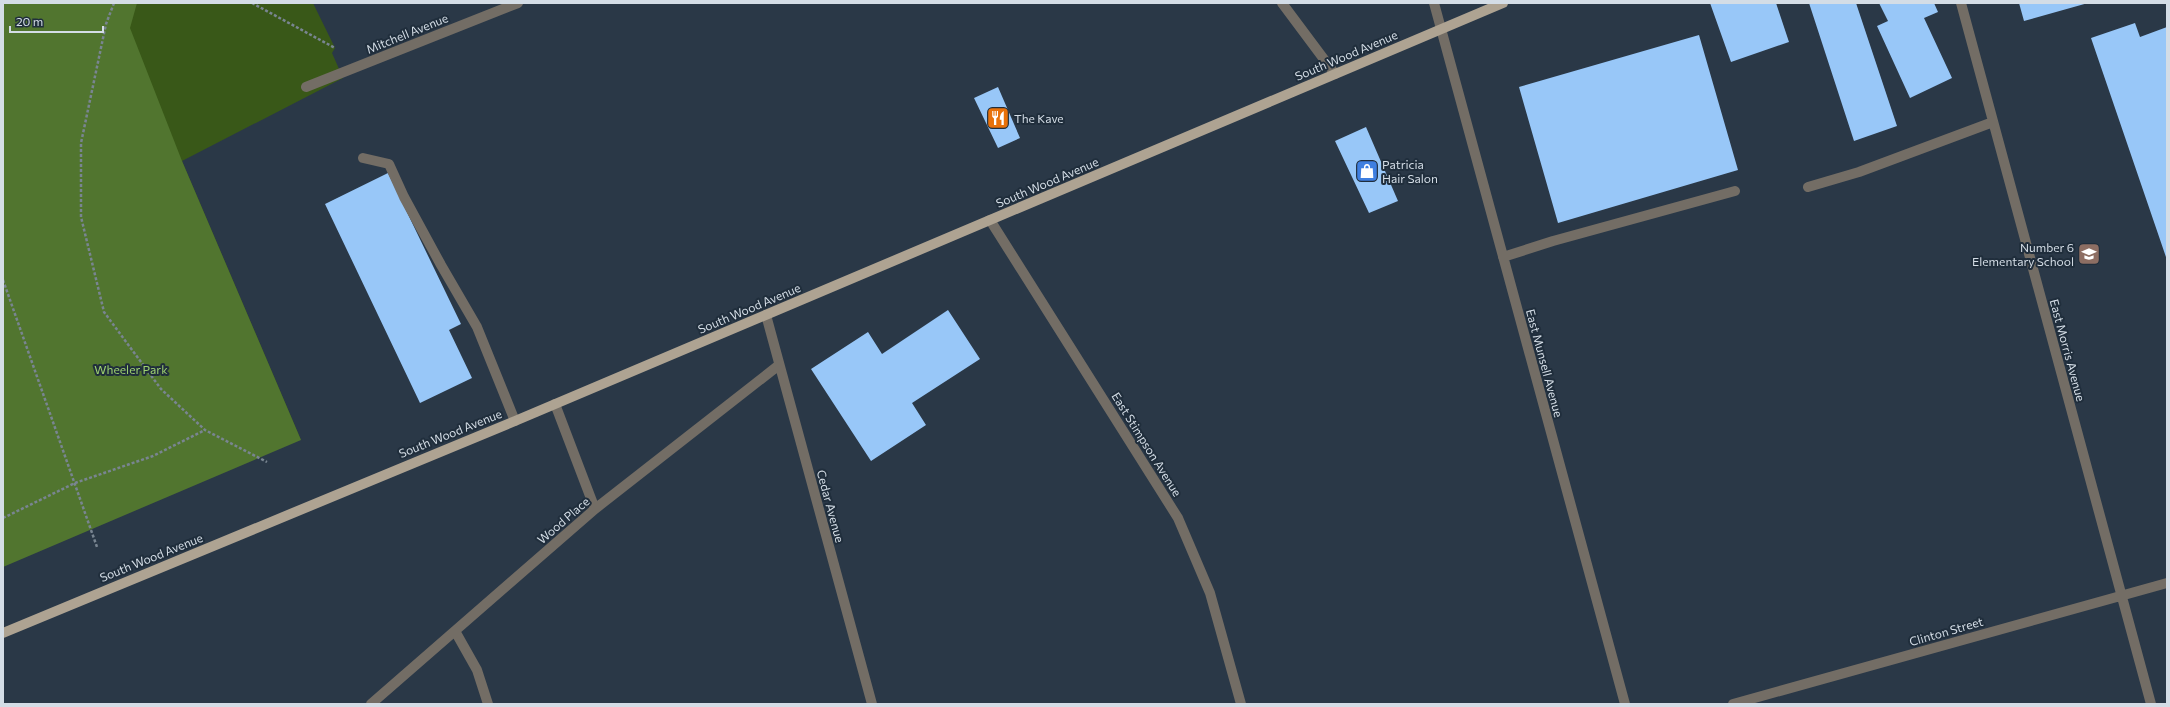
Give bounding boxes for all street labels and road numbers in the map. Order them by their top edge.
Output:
street label: Mitchell Avenue [364,10,450,56]
street label: South Wood Avenue [1293,27,1399,83]
street label: South Wood Avenue [994,154,1100,210]
street label: South Wood Avenue [696,280,802,336]
street label: East Morris Avenue [2048,297,2088,403]
street label: East Munsell Avenue [1524,307,1566,419]
street label: East Stimpson Avenue [1109,389,1185,499]
street label: South Wood Avenue [396,406,504,460]
street label: Cedar Avenue [815,468,847,544]
street label: Wood Place [534,494,592,546]
street label: South Wood Avenue [97,530,205,584]
street label: Clinton Street [1907,614,1985,648]

